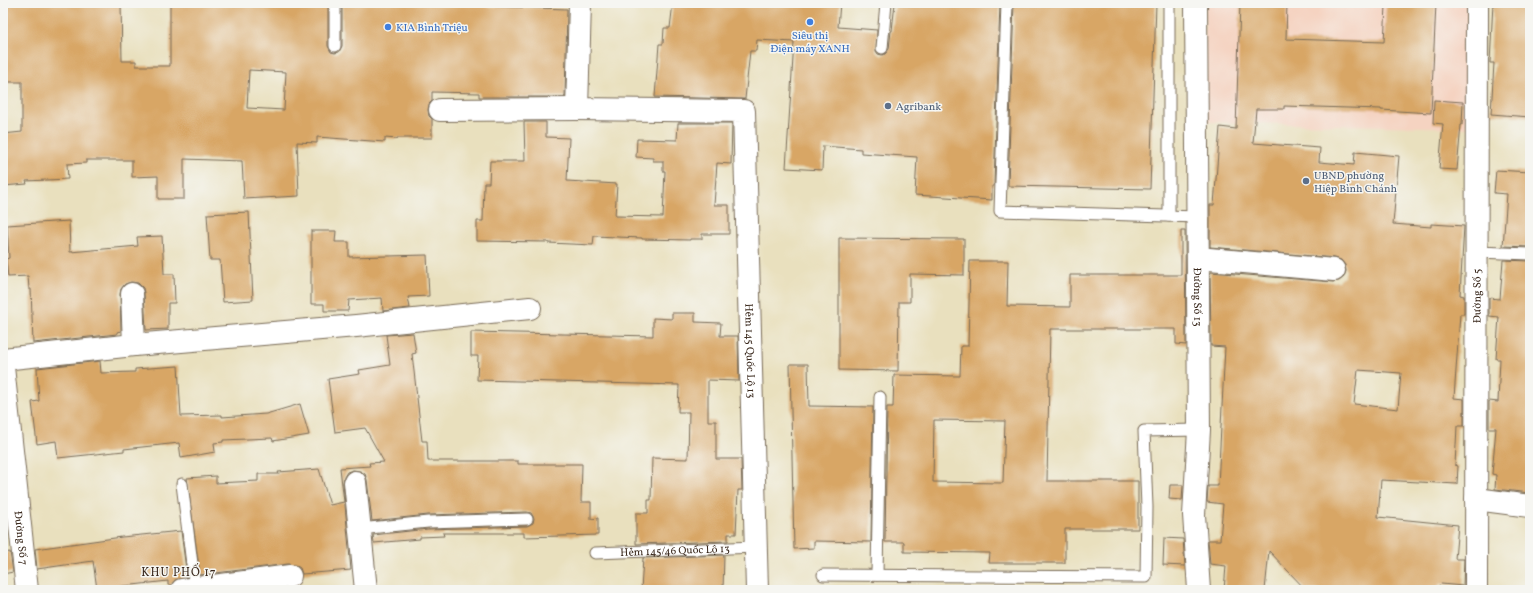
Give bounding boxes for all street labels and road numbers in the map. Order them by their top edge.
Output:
street label: Đường Số 13 [1189,267,1204,327]
street label: Đường Số 5 [1470,269,1486,323]
street label: Hẻm 145 Quốc Lộ 13 [740,303,758,399]
street label: Đường Số 7 [10,510,30,566]
street label: Hẻm 145/46 Quốc Lộ 13 [620,542,730,561]

